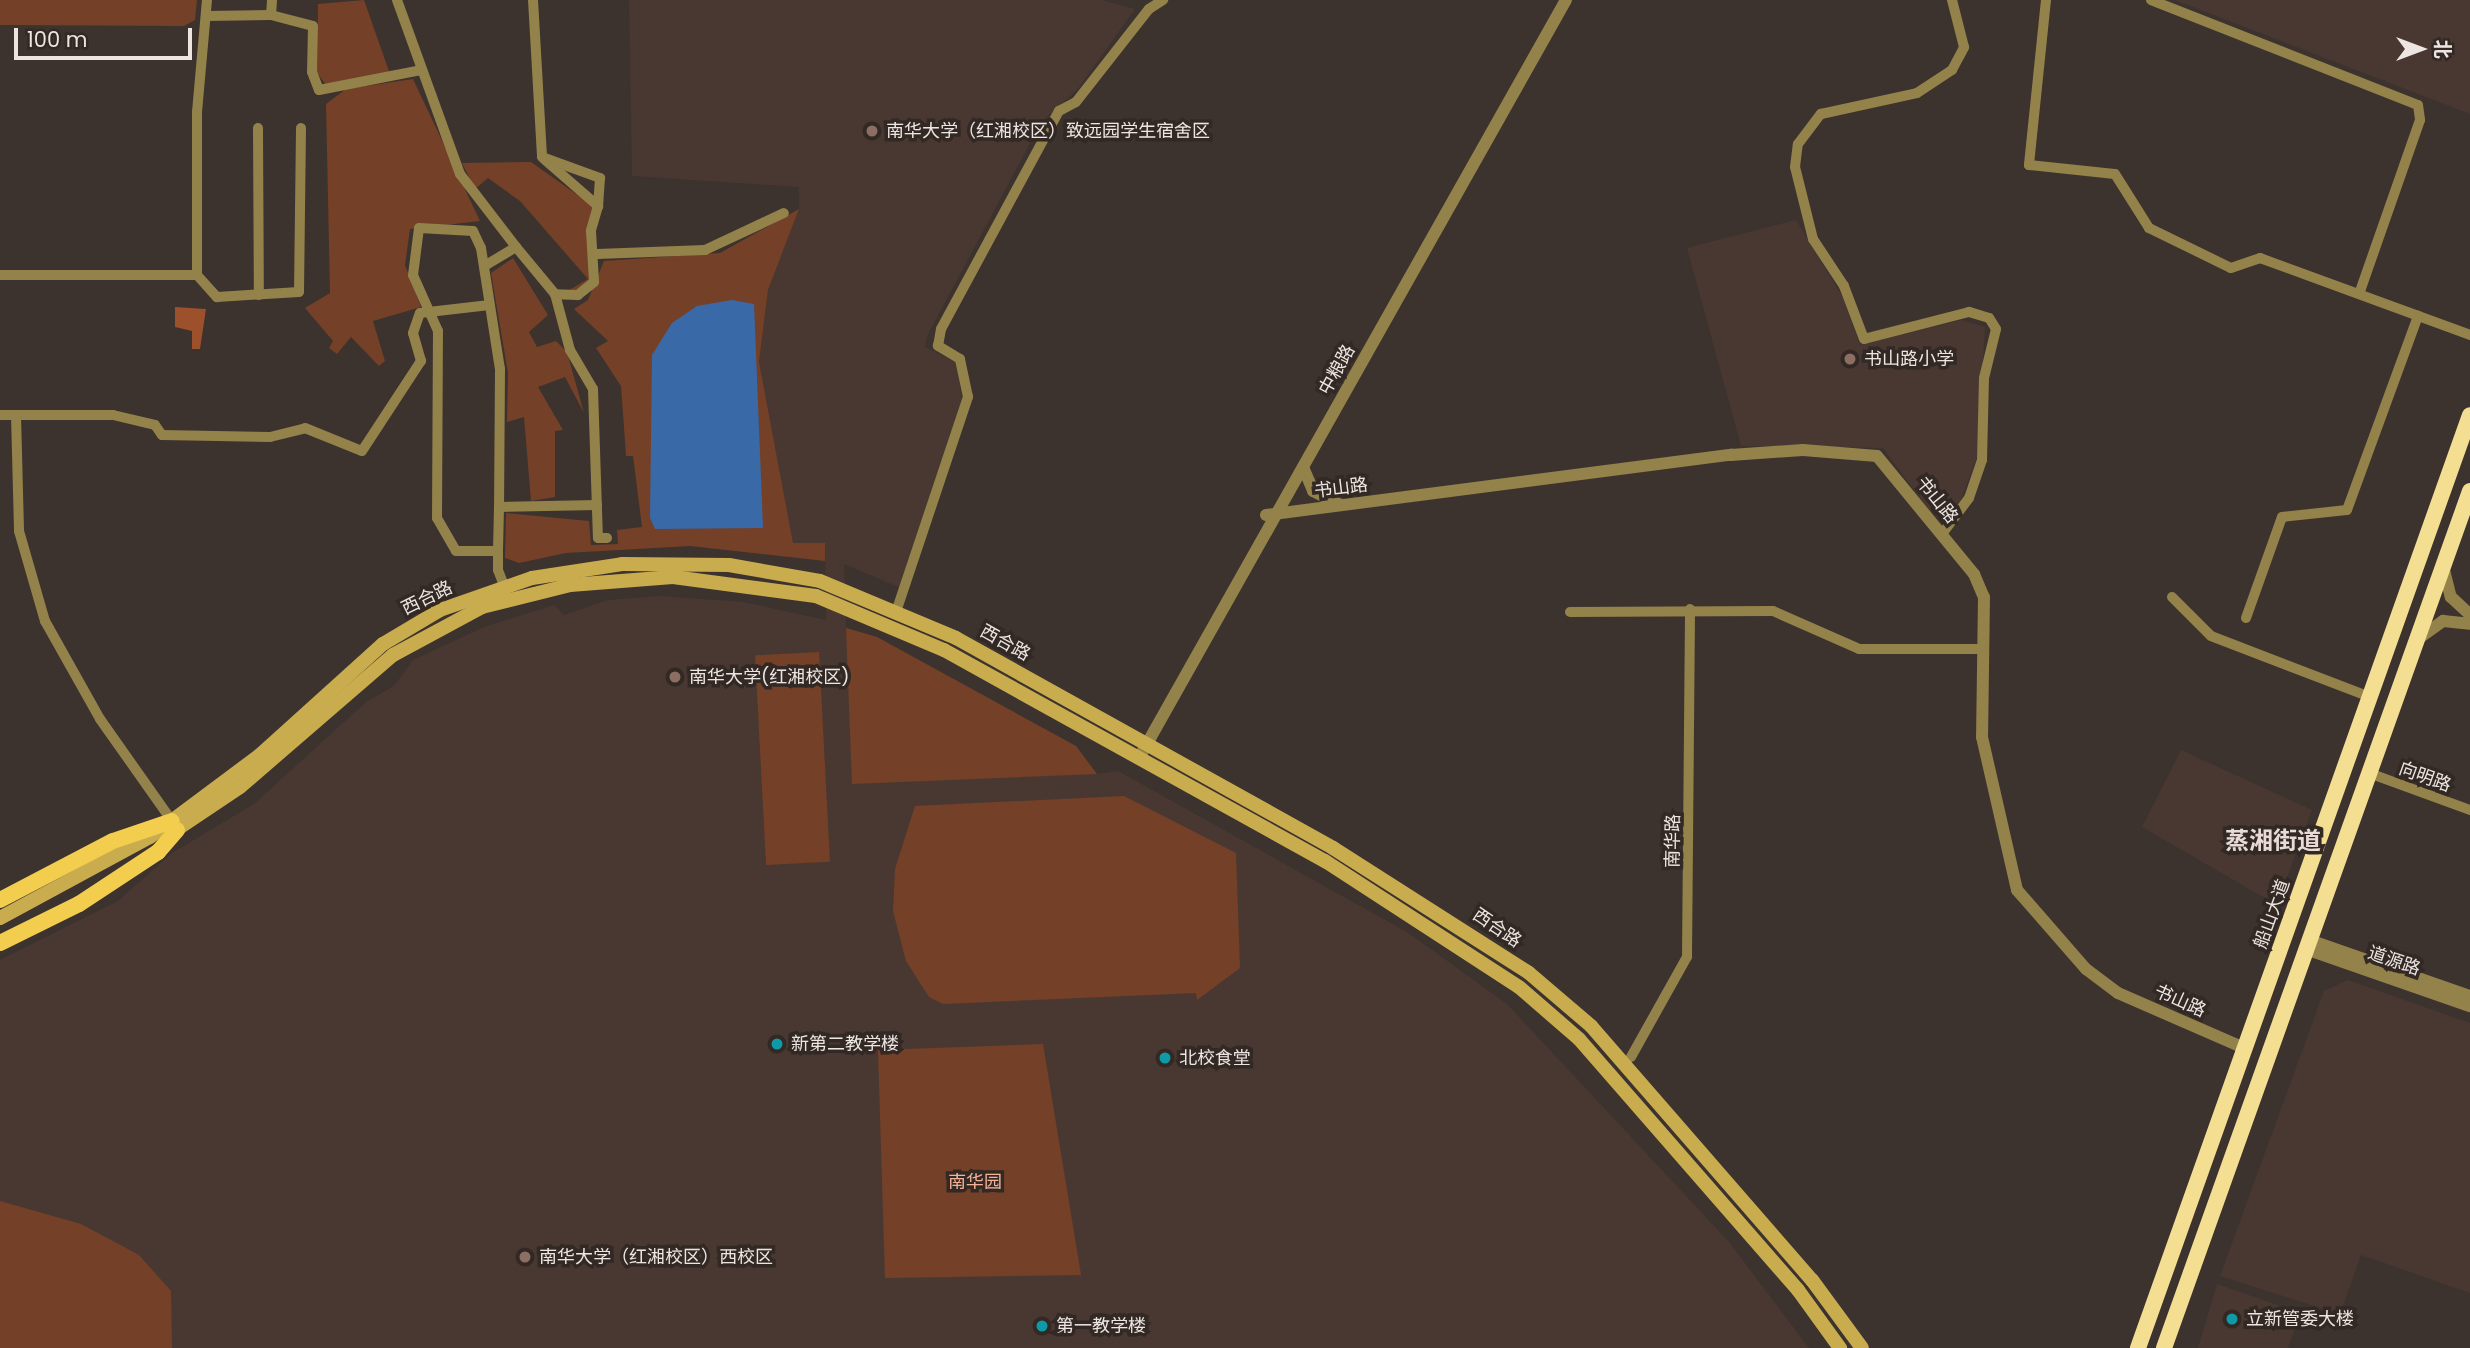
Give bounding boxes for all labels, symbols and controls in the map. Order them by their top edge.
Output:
scale bar [18,14,196,58]
north arrow [2386,14,2456,84]
text: 100 m [27,25,87,54]
text: 北 [2429,39,2456,59]
place label: 南华大学（红湘校区）致远园学生宿舍区 [886,120,1210,142]
marker: 南华大学（红湘校区）致远园学生宿舍区 [864,123,880,139]
street label: 中粮路 [1314,341,1360,399]
place label: 书山路小学 [1864,348,1954,370]
marker: 书山路小学 [1842,351,1858,367]
street label: 书山路 [1912,472,1962,528]
street label: 书山路 [1313,474,1369,502]
street label: 西合路 [398,576,456,620]
street label: 西合路 [976,620,1034,666]
place label: 南华大学(红湘校区) [689,666,849,688]
marker: 南华大学(红湘校区) [667,669,683,685]
street label: 向明路 [2396,758,2454,796]
street label: 南华路 [1662,814,1684,868]
district label: 蒸湘街道 [2225,827,2321,855]
street label: 船山大道 [2250,876,2294,952]
street label: 西合路 [1469,904,1525,952]
street label: 道源路 [2365,942,2423,980]
street label: 书山路 [2151,980,2209,1022]
place label: 新第二教学楼 [791,1033,899,1055]
marker: 新第二教学楼 [769,1036,785,1052]
place label: 北校食堂 [1179,1047,1251,1069]
marker: 北校食堂 [1157,1050,1173,1066]
park label: 南华园 [948,1171,1002,1193]
place label: 南华大学（红湘校区）西校区 [539,1246,773,1268]
marker: 南华大学（红湘校区）西校区 [517,1249,533,1265]
place label: 立新管委大楼 [2246,1308,2354,1330]
marker: 立新管委大楼 [2224,1311,2240,1327]
place label: 第一教学楼 [1056,1315,1146,1337]
marker: 第一教学楼 [1034,1318,1050,1334]

